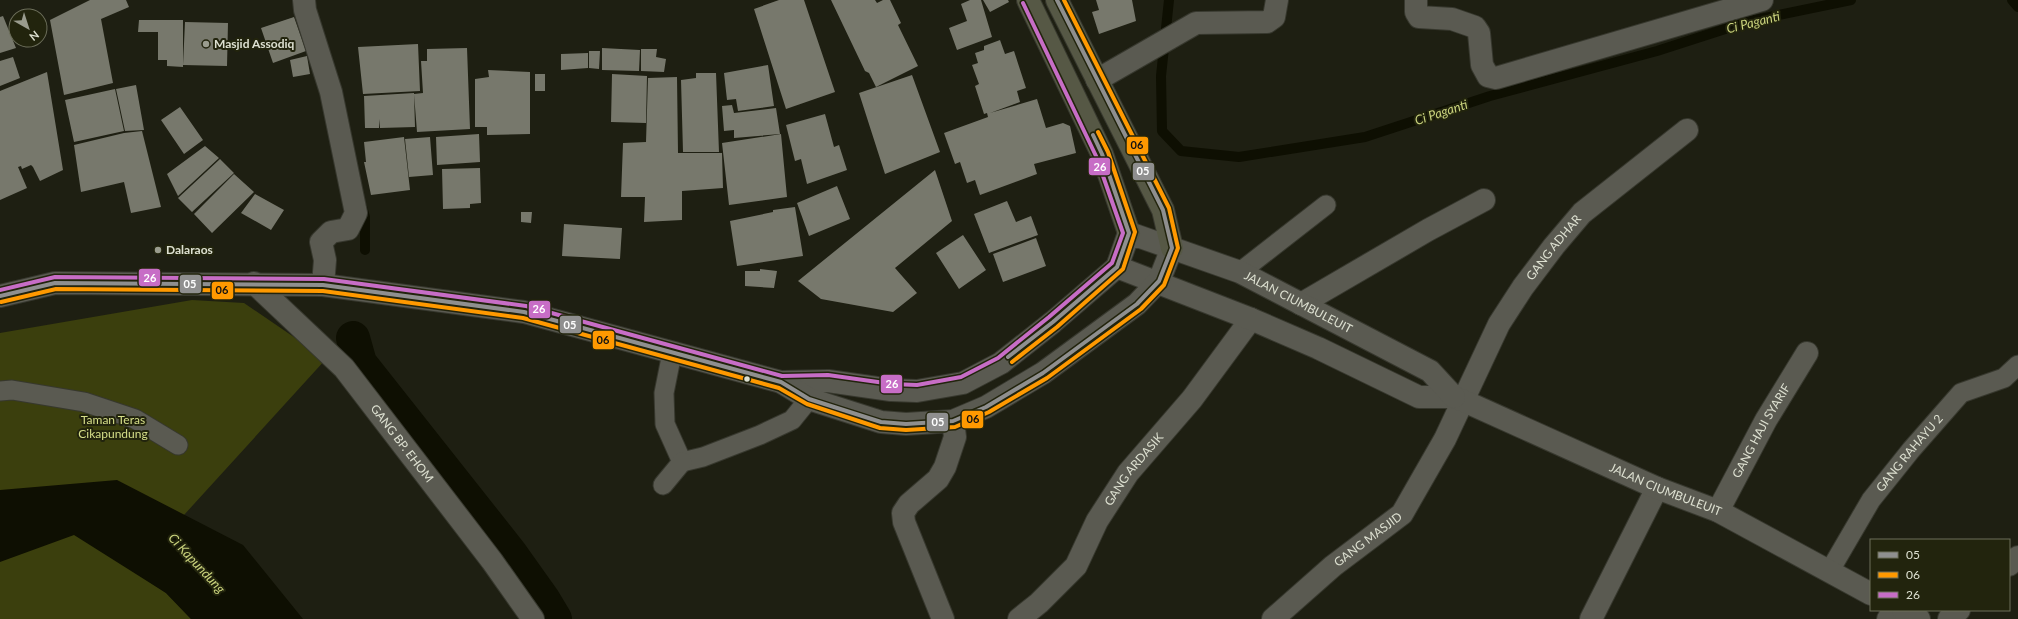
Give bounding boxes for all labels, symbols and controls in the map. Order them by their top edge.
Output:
north arrow [8,8,48,48]
water label: Ci Paganti [1725,8,1782,36]
text: N [27,28,42,44]
place label: Masjid Assodiq [214,36,295,51]
marker: Masjid Assodiq [201,39,211,49]
water label: Ci Paganti [1413,96,1470,128]
line badge: 06 [1126,136,1149,155]
text: 06 [1131,138,1144,151]
line badge: 26 [1088,157,1111,176]
text: 26 [1094,160,1107,173]
line badge: 05 [1132,162,1155,181]
text: 05 [1137,164,1149,177]
street label: GANG ADHAR [1523,211,1584,283]
place label: Dalaraos [166,242,213,257]
marker: Dalaraos [153,245,163,255]
line badge: 26 [138,268,161,287]
street label: JALAN CIUMBULEUIT [1242,268,1355,336]
text: 26 [144,271,157,284]
line badge: 05 [179,274,202,294]
text: 05 [184,277,196,290]
line badge: 06 [211,281,234,300]
text: 06 [216,283,229,296]
line badge: 26 [528,300,551,319]
text: 26 [533,302,546,315]
line badge: 05 [559,315,582,334]
text: 05 [564,318,576,331]
line badge: 06 [592,330,615,350]
text: 06 [597,333,610,346]
unlabelled marker [742,374,752,384]
line badge: 26 [880,374,903,394]
text: 26 [886,377,899,390]
street label: GANG HAJI SYARIF [1729,381,1793,480]
street label: GANG BP. EHOM [368,401,437,485]
line badge: 06 [961,410,984,429]
street label: GANG RAHAYU 2 [1873,411,1946,495]
park label: Taman Teras Cikapundung [78,412,148,441]
line badge: 05 [926,412,949,432]
text: 06 [967,412,980,425]
text: 05 [932,415,944,428]
street label: GANG ARDASIK [1101,430,1166,508]
street label: JALAN CIUMBULEUIT [1607,460,1724,519]
street label: GANG MASJID [1331,509,1405,570]
water label: Ci Kapundung [165,530,229,597]
legend [1870,539,2010,611]
text: 05 [1906,547,1920,562]
text: 06 [1906,567,1920,582]
text: 26 [1906,587,1920,602]

